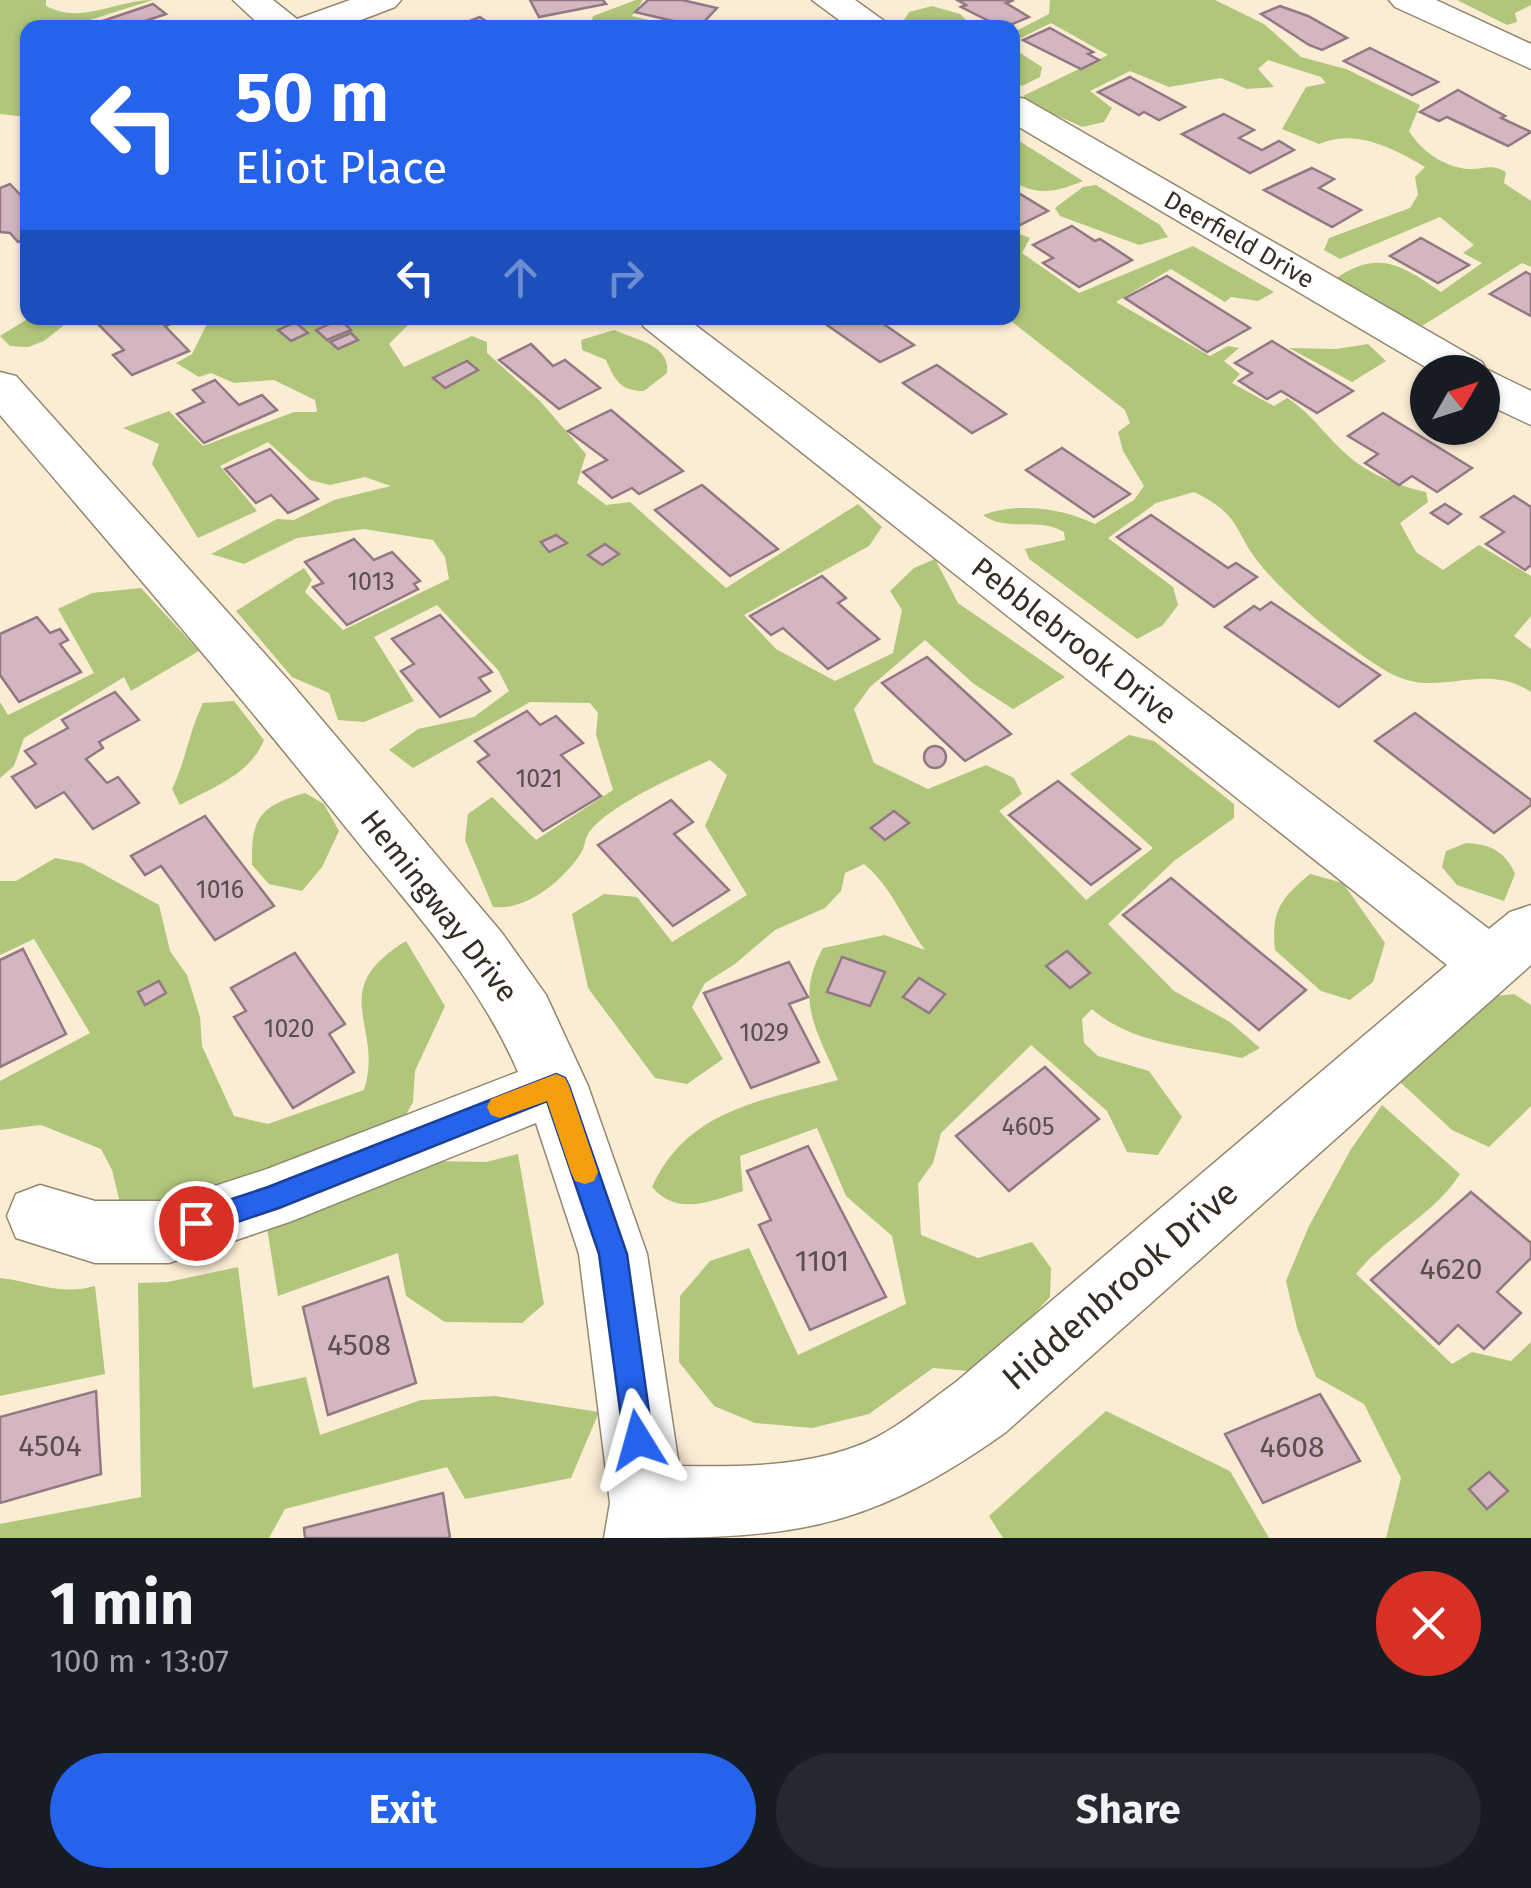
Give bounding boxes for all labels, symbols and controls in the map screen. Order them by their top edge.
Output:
text: 50 m [235,56,389,140]
icon: left [70,60,200,190]
text: Eliot Place [235,141,447,195]
street label: Deerfield Drive [1159,185,1319,295]
icon: left [388,250,443,305]
icon: ahead [493,250,548,305]
icon: right [598,250,653,305]
north arrow [1410,355,1500,445]
map controls [1410,355,1500,445]
street label: Pebblebrook Drive [964,550,1184,732]
house number: 1013 [347,567,395,597]
house number: 1021 [515,764,563,794]
street label: Hemingway Drive [353,803,525,1009]
house number: 1016 [196,875,244,905]
house number: 1020 [264,1014,314,1044]
house number: 1029 [739,1018,789,1048]
house number: 4605 [1001,1112,1055,1142]
street label: Hiddenbrook Drive [994,1171,1246,1399]
pin [154,1181,239,1266]
icon: arrive [169,1196,224,1251]
house number: 1101 [795,1243,849,1279]
house number: 4620 [1419,1251,1483,1287]
house number: 4508 [327,1327,391,1363]
position arrow [586,1388,690,1492]
house number: 4504 [18,1428,82,1464]
house number: 4608 [1259,1429,1325,1465]
text: 1 min [50,1568,194,1640]
button: close [1376,1571,1481,1676]
text: 100 m · 13:07 [50,1642,229,1680]
button: Exit [50,1753,756,1868]
button: Share [776,1753,1481,1868]

